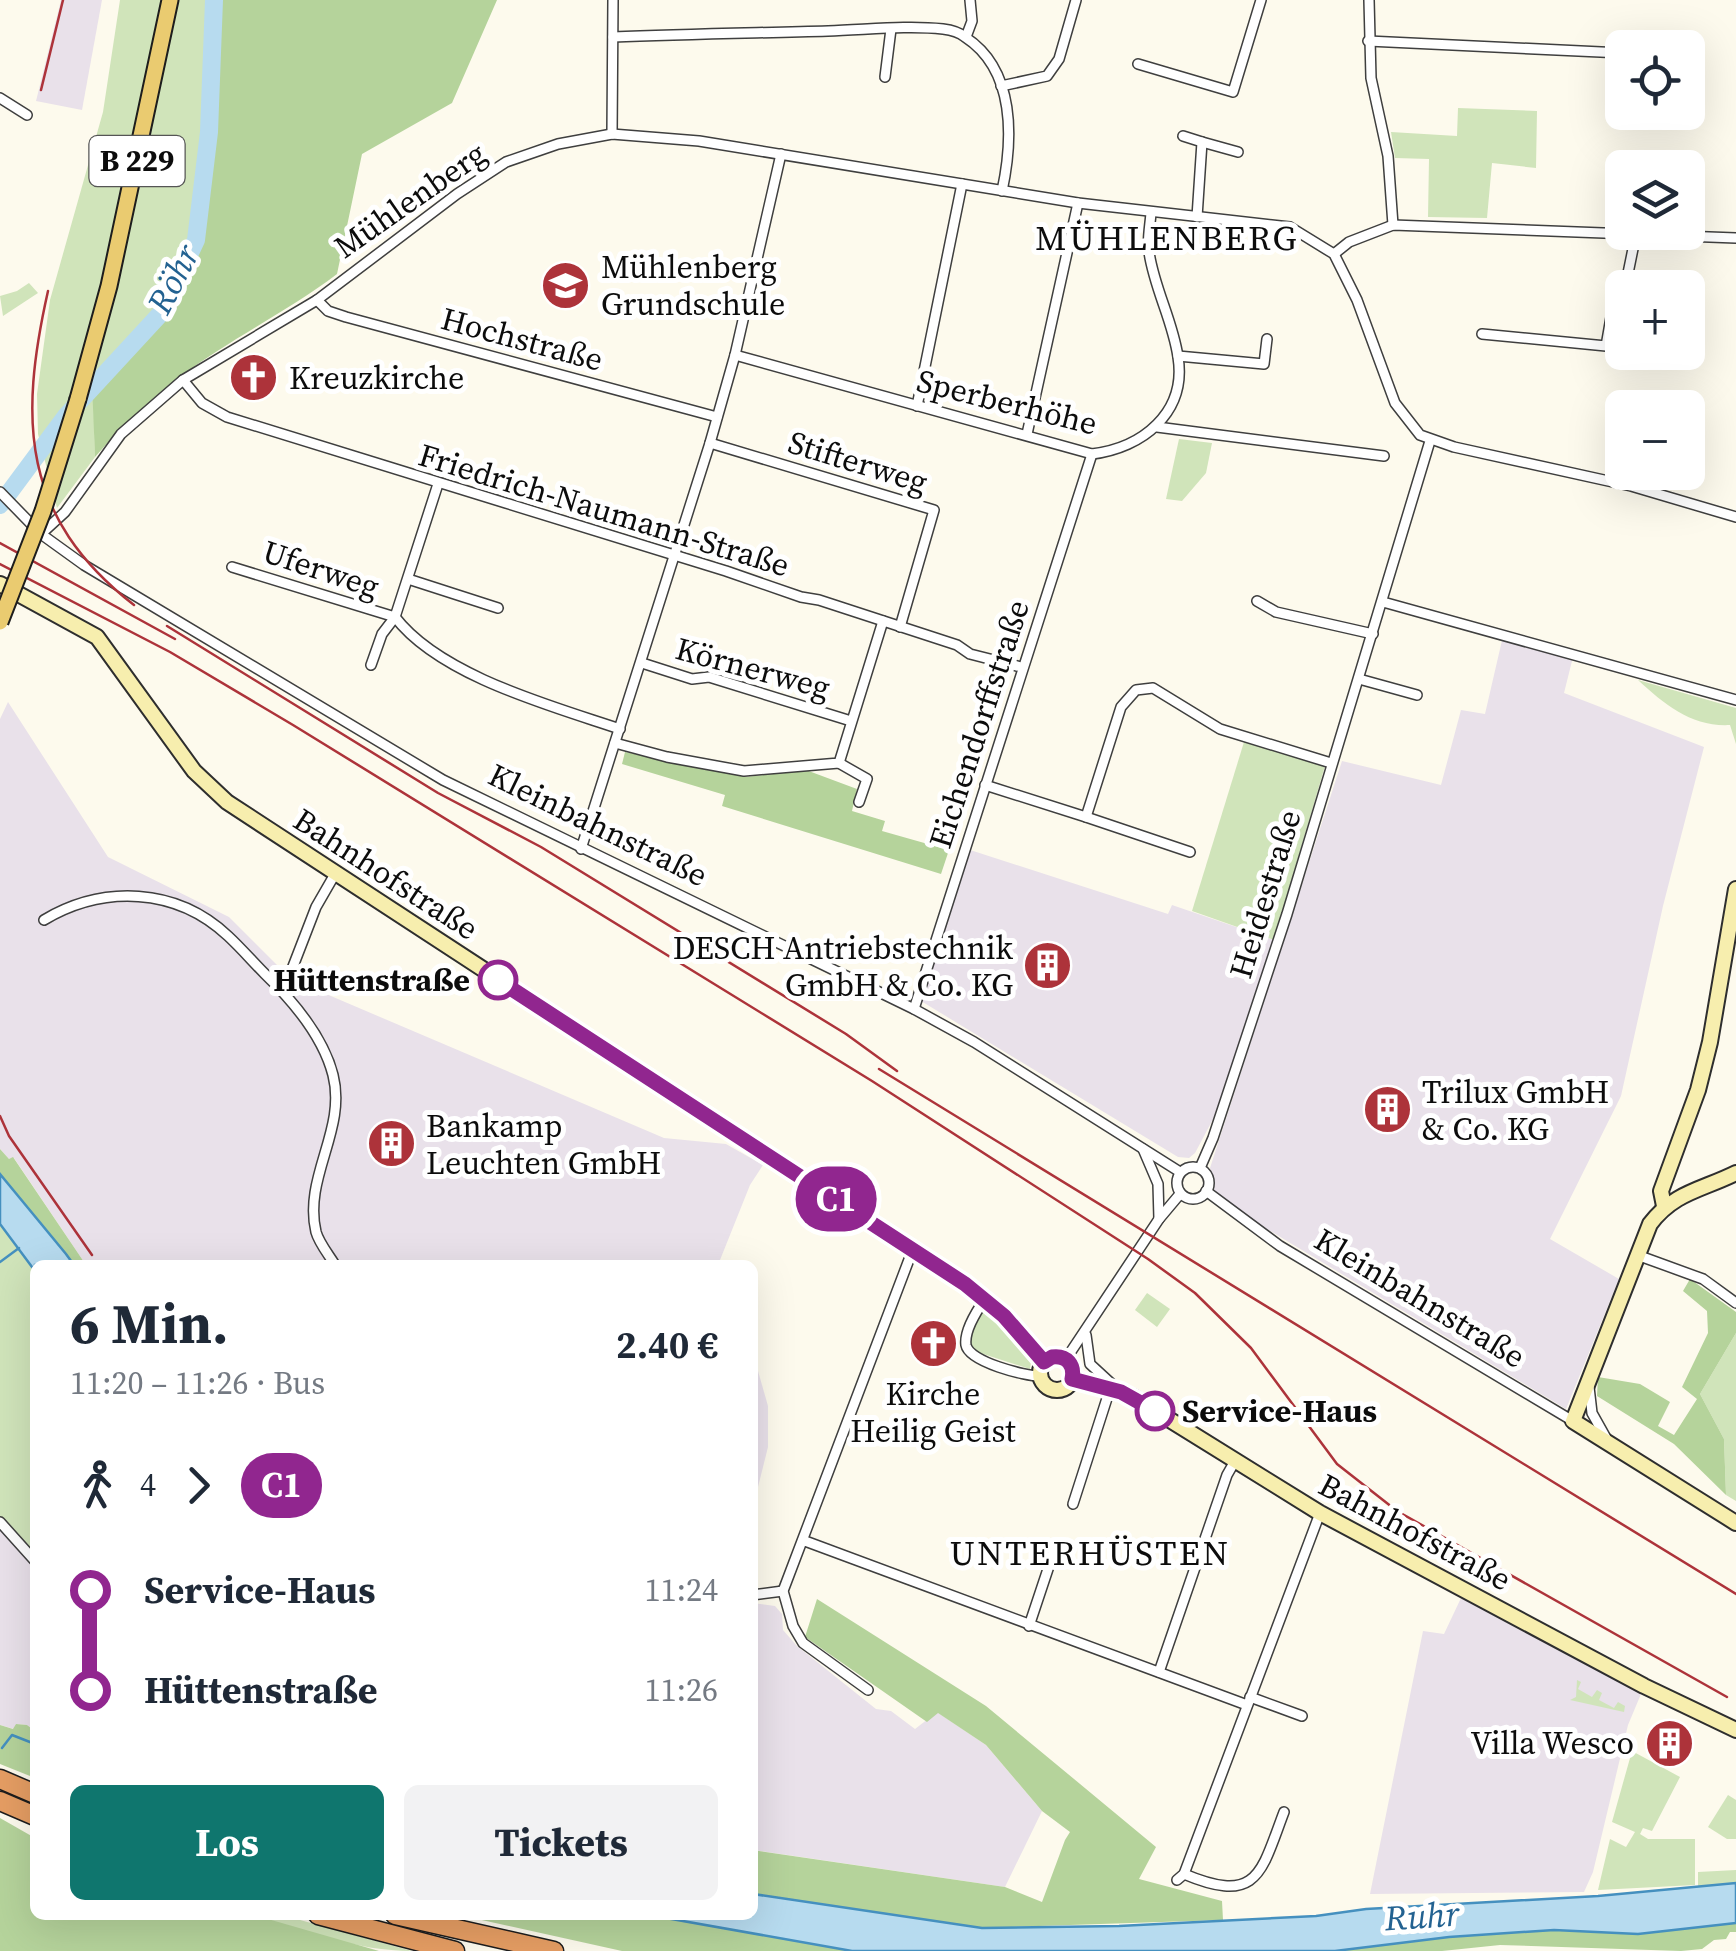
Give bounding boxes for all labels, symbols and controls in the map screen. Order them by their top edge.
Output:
map controls [1605,30,1705,490]
button: locate [1605,30,1705,130]
street label: Mühlenberg [325,132,495,268]
road number: B 229 [90,136,184,186]
button: layers [1605,150,1705,250]
district label: MÜHLENBERG [1035,214,1299,262]
water label: Röhr [135,235,211,323]
place label: Mühlenberg Grundschule [601,245,785,326]
school or university icon: Mühlenberg Grundschule [540,259,592,311]
button: + [1605,270,1705,370]
street label: Hochstraße [436,296,608,382]
church icon: Kreuzkirche [228,352,280,404]
place label: Kreuzkirche [289,356,464,400]
street label: Sperberhöhe [912,358,1102,446]
button: − [1605,390,1705,490]
street label: Stifterweg [783,420,933,504]
street label: Friedrich-Naumann-Straße [413,433,795,587]
street label: Uferweg [257,529,385,609]
street label: Eichendorffstraße [918,594,1040,854]
street label: Körnerweg [671,626,835,710]
street label: Kleinbahnstraße [481,753,715,897]
street label: Bahnhofstraße [285,798,487,950]
street label: Heidestraße [1219,804,1311,984]
place label: DESCH Antriebstechnik GmbH & Co. KG [673,926,1013,1007]
building icon: DESCH Antriebstechnik GmbH & Co. KG [1022,940,1074,992]
place label: Hüttenstraße [273,958,470,1002]
marker: Hüttenstraße [479,961,517,999]
place label: Trilux GmbH & Co. KG [1422,1070,1609,1151]
building icon: Trilux GmbH & Co. KG [1361,1084,1413,1136]
place label: Bankamp Leuchten GmbH [426,1104,661,1185]
building icon: Bankamp Leuchten GmbH [365,1118,417,1170]
line badge: C1 [791,1166,881,1232]
text: C1 [816,1175,856,1223]
street label: Kleinbahnstraße [1306,1218,1534,1378]
text: 6 Min. [70,1286,229,1361]
church icon: Kirche Heilig Geist [907,1318,959,1370]
text: 2.40 € [616,1319,718,1371]
text: 11:20 – 11:26 · Bus [70,1361,325,1405]
place label: Kirche Heilig Geist [850,1372,1016,1453]
place label: Service-Haus [1182,1389,1377,1433]
marker: Service-Haus [1136,1392,1174,1430]
icon: walk [70,1458,125,1513]
icon: forward [171,1458,226,1513]
text: C1 [261,1461,302,1509]
text: 4 [140,1463,156,1507]
street label: Bahnhofstraße [1311,1463,1519,1601]
district label: UNTERHÜSTEN [949,1529,1231,1577]
text: Service-Haus [144,1564,376,1616]
text: 11:24 [644,1568,718,1612]
text: Hüttenstraße [144,1664,378,1716]
text: 11:26 [644,1668,718,1712]
building icon: Villa Wesco [1643,1717,1695,1769]
place label: Villa Wesco [1470,1721,1634,1765]
button: Los [70,1785,384,1900]
button: Tickets [404,1785,718,1900]
water label: Ruhr [1382,1889,1462,1943]

